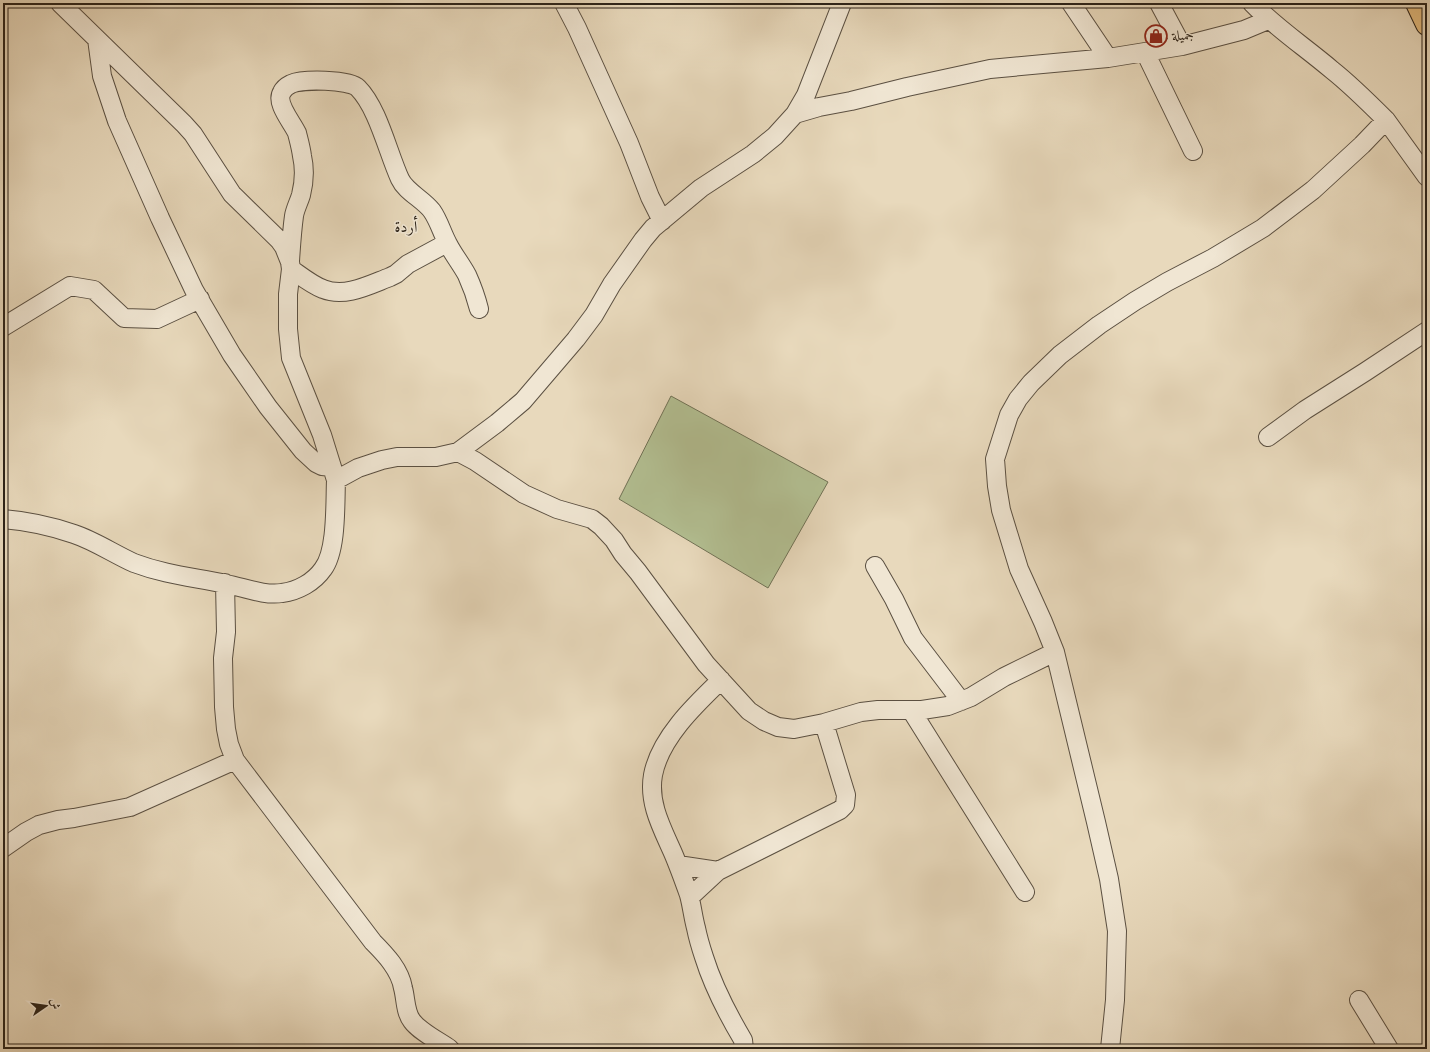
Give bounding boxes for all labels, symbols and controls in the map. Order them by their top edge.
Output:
shop icon: جميلة [1143,23,1169,49]
place label: جميلة [1171,27,1194,45]
district label: أردة [394,215,418,237]
north arrow [26,986,66,1026]
text: ش [47,997,63,1011]

